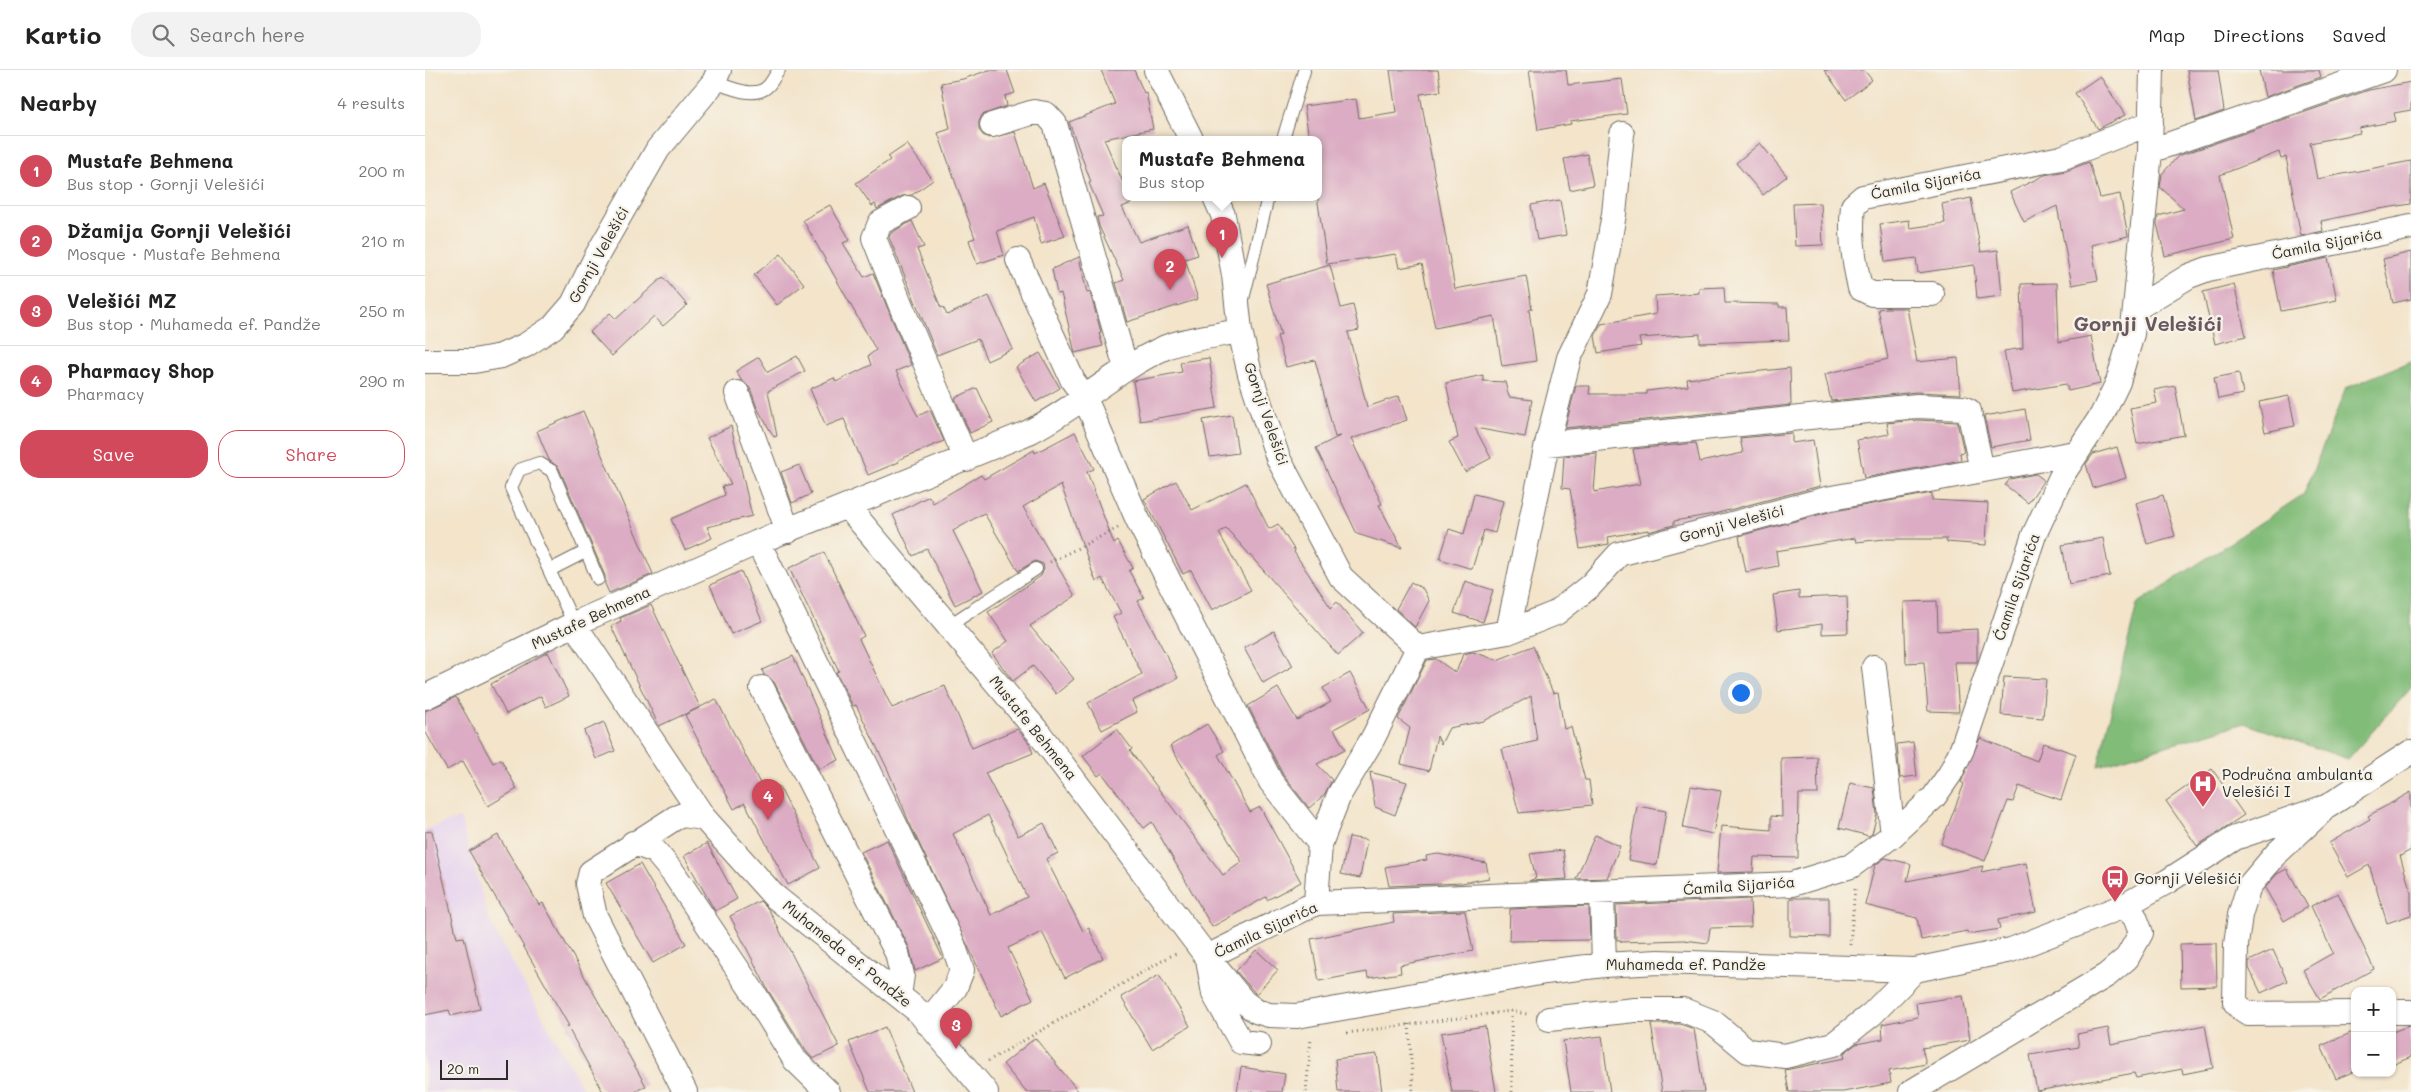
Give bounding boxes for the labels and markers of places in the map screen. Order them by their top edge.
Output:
pin: 1 [1206,217,1238,258]
pin: 2 [1154,249,1186,290]
place label: Područna ambulanta Velešići I [2222,764,2373,801]
hospital icon: Područna ambulanta Velešići I [2188,769,2218,808]
pin: 4 [752,779,784,820]
bus stop icon: Gornji Velešići [2100,864,2130,903]
place label: Gornji Velešići [2134,868,2242,888]
pin: 3 [940,1008,972,1049]

